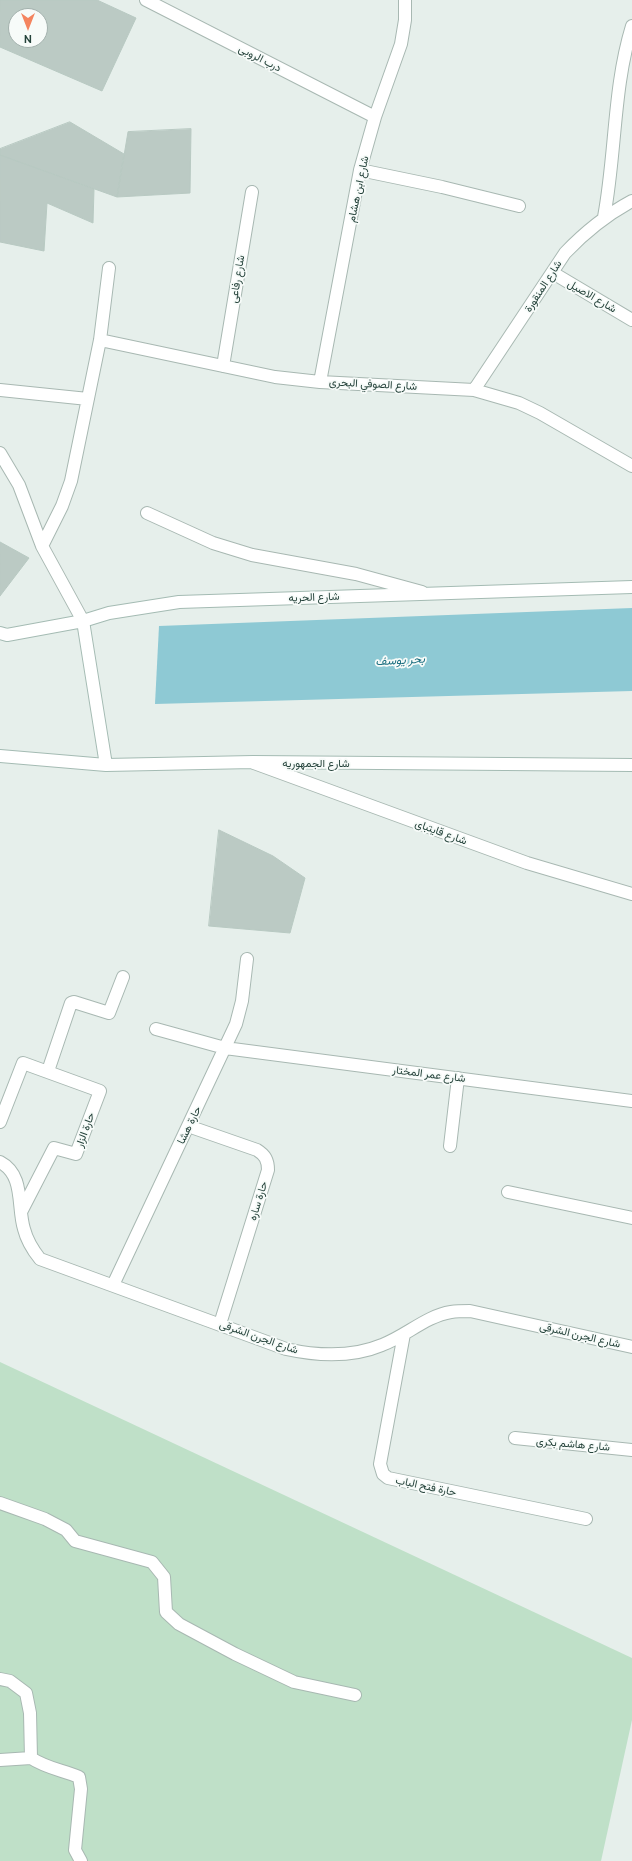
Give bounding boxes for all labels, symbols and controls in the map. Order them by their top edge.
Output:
north arrow [8,8,48,48]
text: N [24,33,32,45]
street label: درب الروبى [236,42,284,74]
street label: شارع ابن هشام [345,155,371,223]
street label: شارع رفاعى [227,254,247,304]
street label: شارع المنقورة [521,258,565,314]
street label: شارع الاصيل [565,277,619,315]
street label: شارع الصوفي البحرى [328,375,418,393]
street label: شارع الحريه [288,590,340,604]
water label: بحر يوسف [375,652,425,668]
street label: شارع الجمهوريه [282,756,350,770]
street label: شارع قايتباى [413,816,469,848]
street label: شارع عمر المختار [392,1063,466,1085]
street label: حارة هشا [174,1104,204,1146]
street label: حارة الزار [73,1111,97,1149]
street label: حارة ساره [246,1180,270,1222]
street label: شارع الجرن الشرقى [218,1317,300,1357]
street label: شارع الجرن الشرقى [538,1319,622,1351]
street label: شارع هاشم بكرى [535,1434,611,1454]
street label: حارة فتح الباب [394,1473,458,1499]

